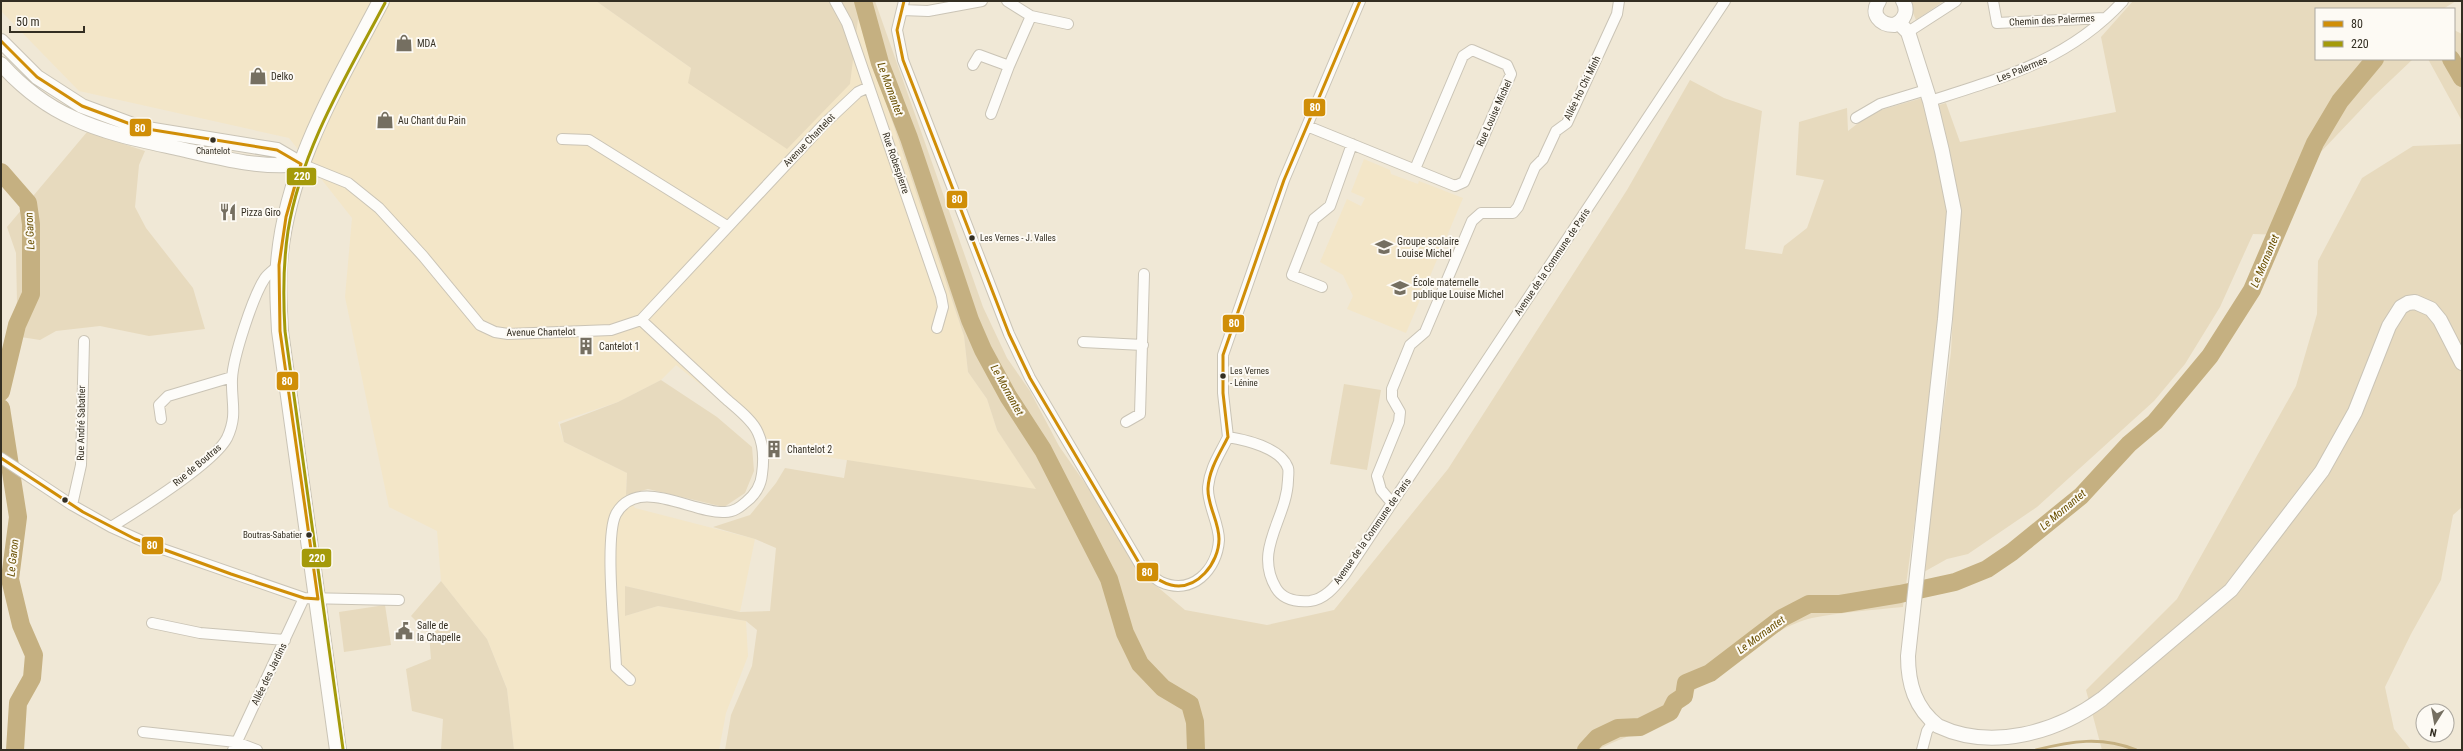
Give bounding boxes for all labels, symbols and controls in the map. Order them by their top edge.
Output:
scale bar [10,8,84,34]
legend [2315,8,2455,60]
street label: Chemin des Palermes [2009,12,2096,28]
text: 50 m [16,15,40,29]
text: 80 [2351,17,2363,31]
shop icon: MDA [394,33,414,53]
text: 220 [2351,37,2369,51]
place label: MDA [417,38,436,49]
street label: Allée Ho Chi Minh [1562,54,1602,122]
street label: Les Palermes [1995,54,2049,84]
water label: Le Mornantet [874,60,906,118]
shop icon: Delko [248,66,268,86]
place label: Delko [271,71,293,82]
street label: Rue Louise Michel [1474,78,1514,148]
line badge: 80 [1303,98,1326,117]
text: 80 [1309,101,1321,114]
shop icon: Au Chant du Pain [375,110,395,130]
street label: Avenue Chantelot [781,111,837,169]
place label: Au Chant du Pain [398,115,466,126]
line badge: 80 [129,118,152,137]
text: 80 [134,122,146,135]
street label: Rue Robespierre [880,131,912,195]
marker: Chantelot [208,135,218,145]
place label: Chantelot [196,146,230,156]
line badge: 220 [286,167,317,186]
text: 220 [294,170,311,183]
line badge: 80 [946,190,968,209]
text: 80 [951,193,963,206]
restaurant icon: Pizza Giro [218,202,238,222]
street label: Avenue de la Commune de Paris [1512,206,1592,318]
place label: Pizza Giro [241,207,281,218]
water label: Le Garon [23,212,37,250]
water label: Le Mornantet [2248,232,2282,289]
marker: Les Vernes - J. Valles [967,233,977,243]
place label: Les Vernes - J. Valles [980,233,1056,243]
place label: Groupe scolaire Louise Michel [1397,236,1459,259]
school or university icon: Groupe scolaire Louise Michel [1374,237,1394,257]
place label: École maternelle publique Louise Michel [1413,276,1504,300]
school or university icon: École maternelle publique Louise Michel [1390,278,1410,298]
line badge: 80 [1222,314,1245,333]
text: 80 [1228,317,1240,330]
street label: Avenue Chantelot [506,326,576,338]
building icon: Cantelot 1 [576,336,596,356]
place label: Cantelot 1 [599,341,639,352]
water label: Le Mornantet [988,362,1027,418]
place label: Les Vernes - Lénine [1230,366,1269,388]
line badge: 80 [276,371,299,391]
marker: Les Vernes - Lénine [1218,371,1228,381]
text: 80 [281,375,293,388]
street label: Rue André Sabatier [75,385,87,461]
building icon: Chantelot 2 [764,439,784,459]
street label: Rue de Boutras [171,441,224,488]
place label: Chantelot 2 [787,444,832,455]
street label: Avenue de la Commune de Paris [1331,476,1413,586]
water label: Le Mornantet [2037,486,2089,533]
unlabelled marker [60,495,70,505]
place label: Boutras-Sabatier [243,530,302,540]
marker: Boutras-Sabatier [304,530,314,540]
line badge: 80 [141,536,164,555]
water label: Le Garon [5,539,21,577]
text: 80 [146,539,158,552]
line badge: 220 [301,548,332,568]
text: 220 [309,552,326,565]
line badge: 80 [1136,562,1159,582]
text: 80 [1141,566,1153,579]
water label: Le Mornantet [1735,613,1788,657]
place label: Salle de la Chapelle [417,620,461,643]
public building icon: Salle de la Chapelle [394,621,414,641]
street label: Allée des Jardins [249,641,289,707]
north arrow [2415,703,2455,743]
text: N [2428,725,2438,739]

